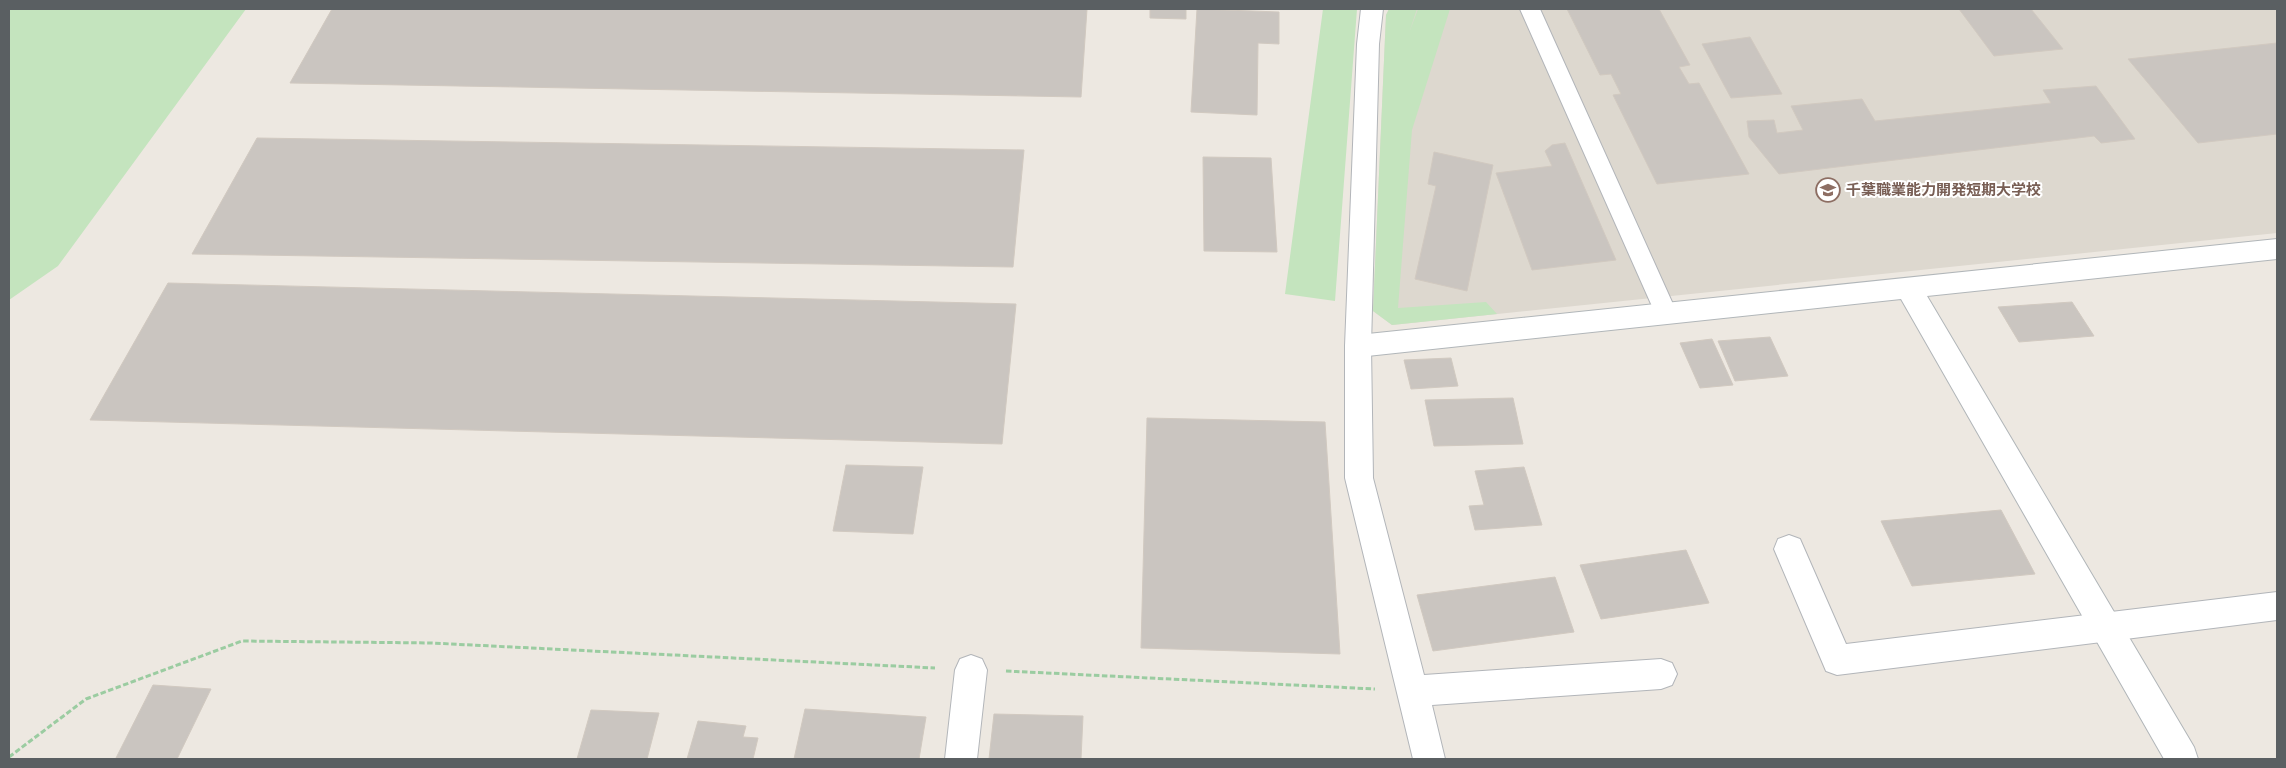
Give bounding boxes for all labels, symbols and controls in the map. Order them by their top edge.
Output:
school or university icon: 千葉職業能力開発短期大学校 [1815,177,1841,203]
place label: 千葉職業能力開発短期大学校 [1846,180,2041,198]

